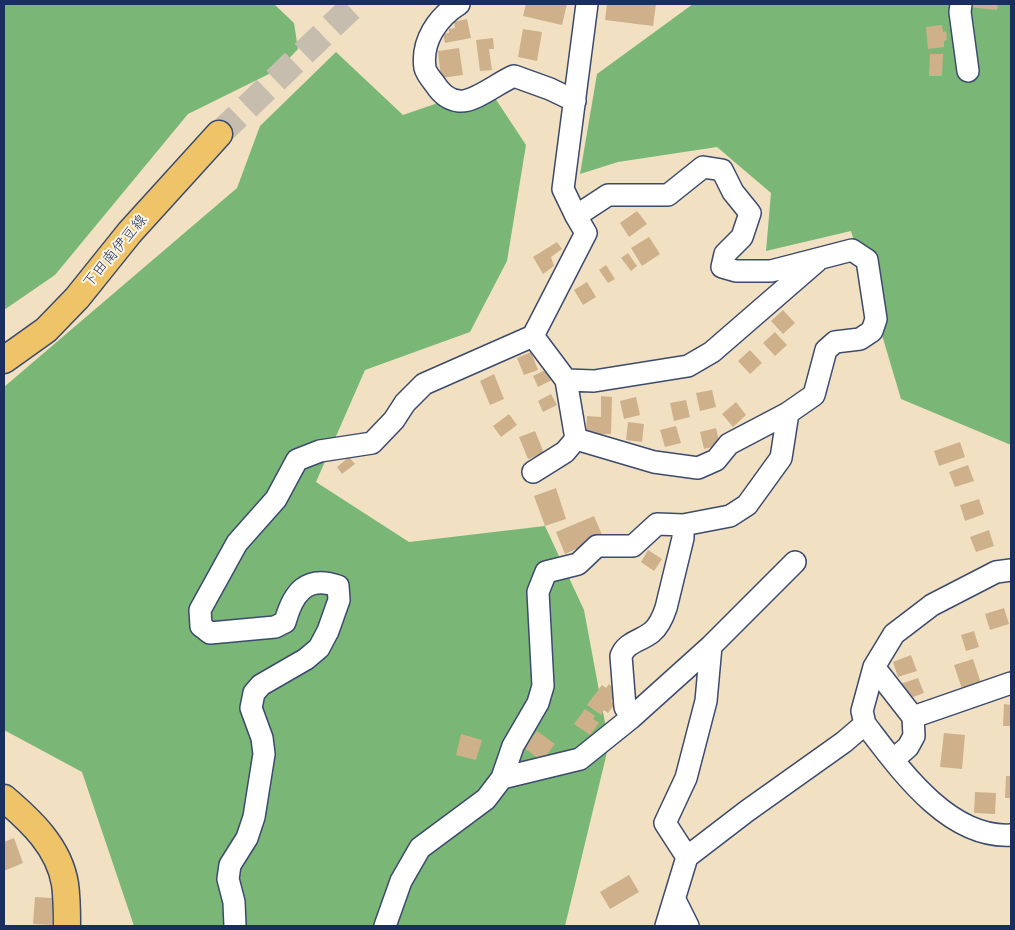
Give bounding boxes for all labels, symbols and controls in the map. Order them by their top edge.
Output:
street label: 下田南伊豆線 [80,212,152,292]

